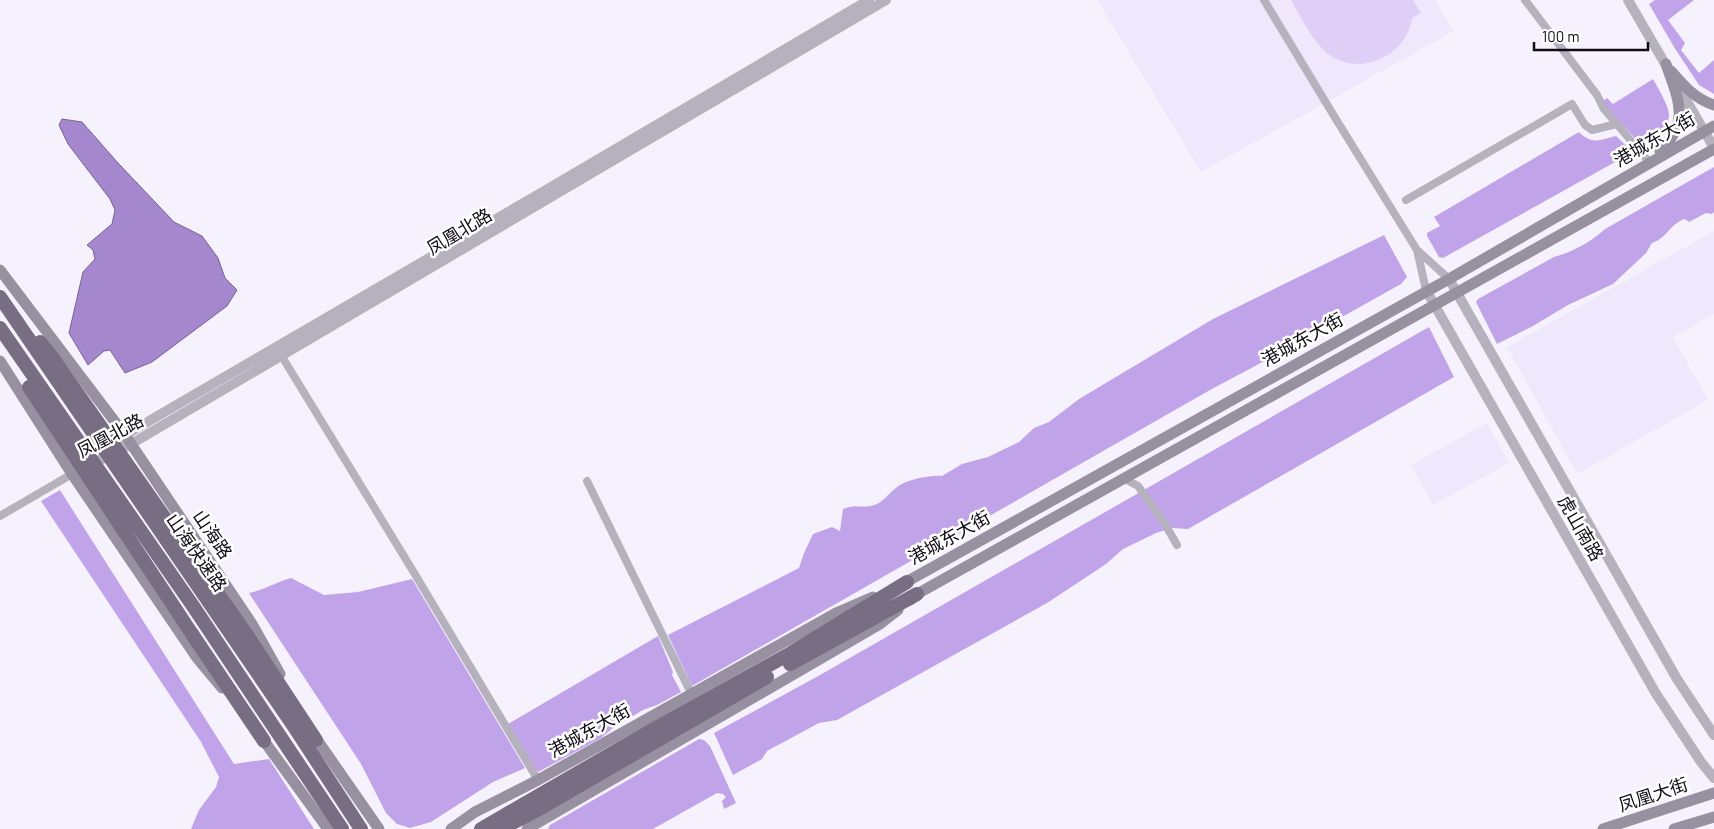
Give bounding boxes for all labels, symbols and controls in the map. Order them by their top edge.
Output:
scale bar [1534,20,1648,52]
text: 100 m [1542,27,1580,45]
street label: 港城东大街 [1610,107,1698,171]
street label: 凤凰北路 [422,203,496,259]
street label: 港城东大街 [1257,308,1347,370]
street label: 凤凰北路 [73,408,147,462]
street label: 虎山南路 [1553,491,1609,565]
street label: 山海路 [189,505,237,563]
street label: 港城东大街 [904,506,994,568]
street label: 山海快速路 [162,509,232,595]
street label: 港城东大街 [544,699,634,761]
street label: 凤凰大街 [1615,772,1691,816]

